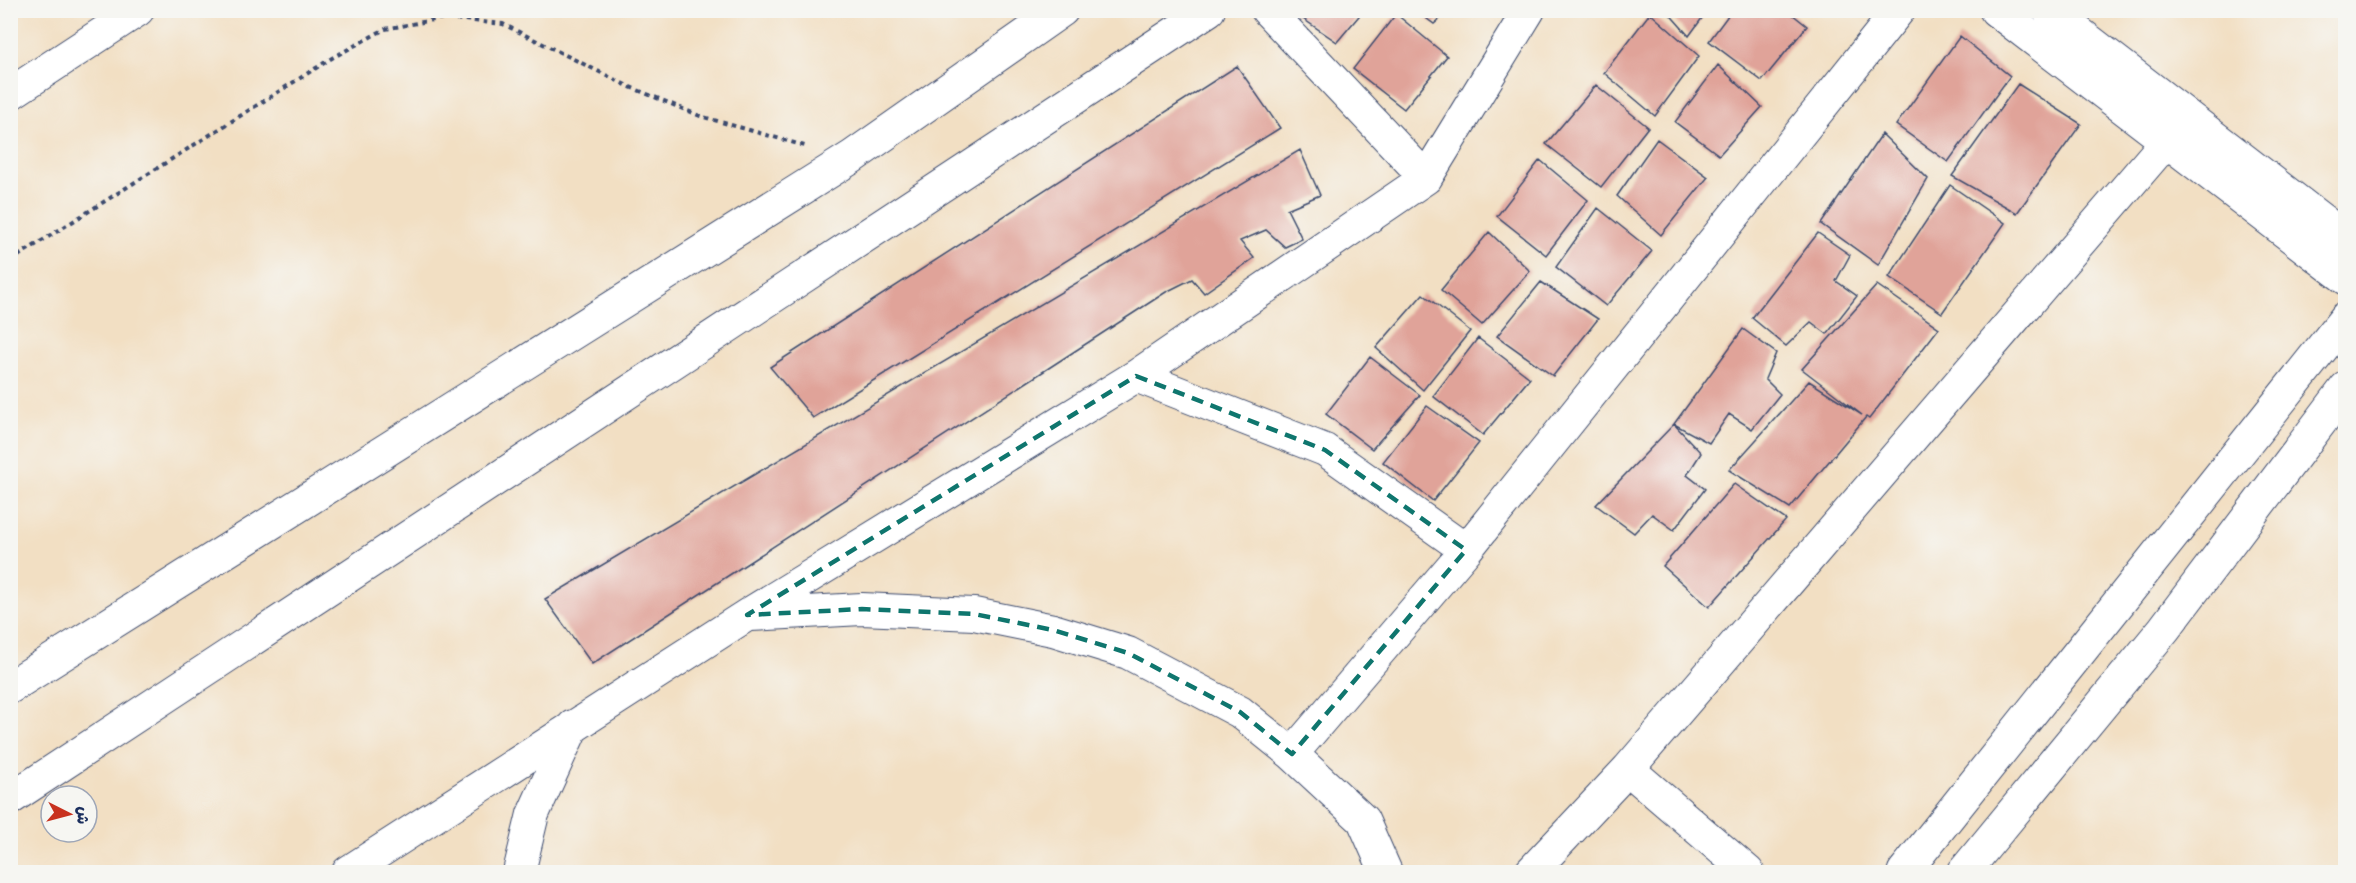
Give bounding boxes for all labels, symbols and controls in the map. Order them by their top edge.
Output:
north arrow [39,784,99,844]
text: ش [73,806,93,825]

